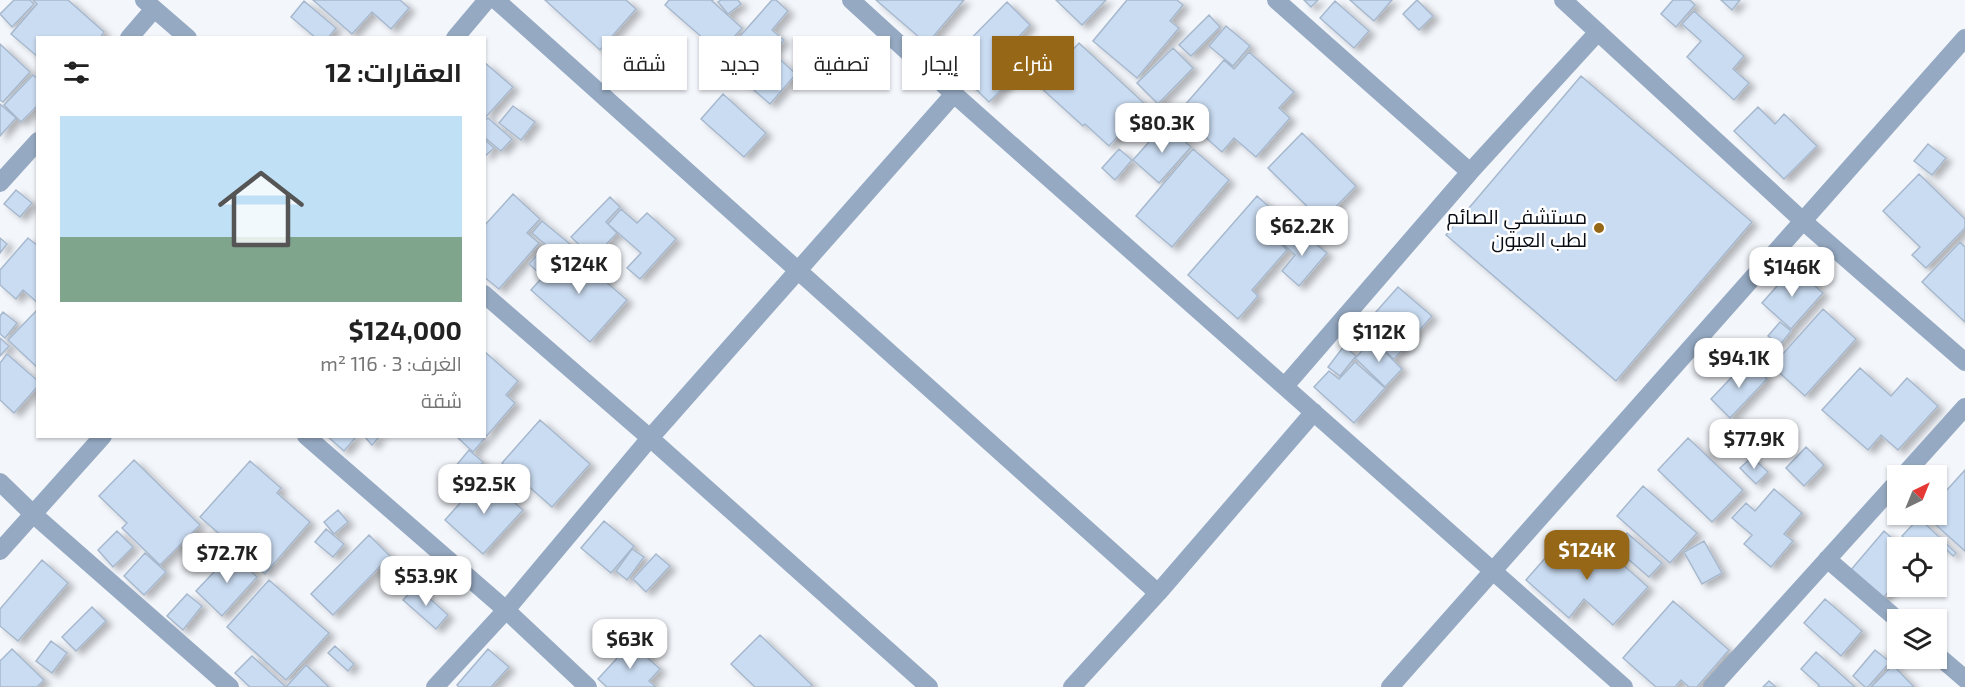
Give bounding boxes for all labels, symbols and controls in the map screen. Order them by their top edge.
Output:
chip: شقة [602,36,687,90]
chip: جديد [699,36,781,90]
chip: تصفية [793,36,890,90]
chip: إيجار [902,36,980,90]
chip: شراء [992,36,1074,90]
icon: filters [60,56,93,89]
text: العقارات: 12 [325,56,462,87]
pin: $80.3K [1113,103,1211,154]
text: $80.3K [1129,110,1195,134]
icon: home [207,155,315,263]
place label: مستشفي الصائم لطب العيون [1447,204,1587,253]
pin: $62.2K [1253,206,1351,257]
text: $62.2K [1270,213,1334,237]
marker: مستشفي الصائم لطب العيون [1592,221,1606,235]
pin: $124K [537,244,621,295]
pin: $146K [1750,247,1834,298]
text: $124K [550,251,608,275]
text: $146K [1763,254,1821,278]
pin: $112K [1337,312,1421,363]
text: $124,000 [349,314,462,345]
text: $112K [1352,319,1406,343]
pin: $94.1K [1690,338,1788,389]
text: $94.1K [1708,345,1770,369]
text: الغرف: 3 · 116 m² [320,351,462,375]
text: شقة [421,388,462,412]
pin: $77.9K [1705,419,1803,470]
text: $77.9K [1723,426,1785,450]
pin: $92.5K [435,464,533,515]
north arrow [1887,465,1947,525]
map controls [1887,465,1947,669]
text: $92.5K [452,471,516,495]
pin: $124K [1545,530,1629,581]
pin: $72.7K [178,533,276,584]
text: $124K [1558,537,1616,561]
button: locate [1887,537,1947,597]
text: $72.7K [196,540,258,564]
pin: $53.9K [377,556,475,607]
text: $53.9K [394,563,458,587]
button: layers [1887,609,1947,669]
pin: $63K [594,619,666,670]
text: $63K [606,626,654,650]

